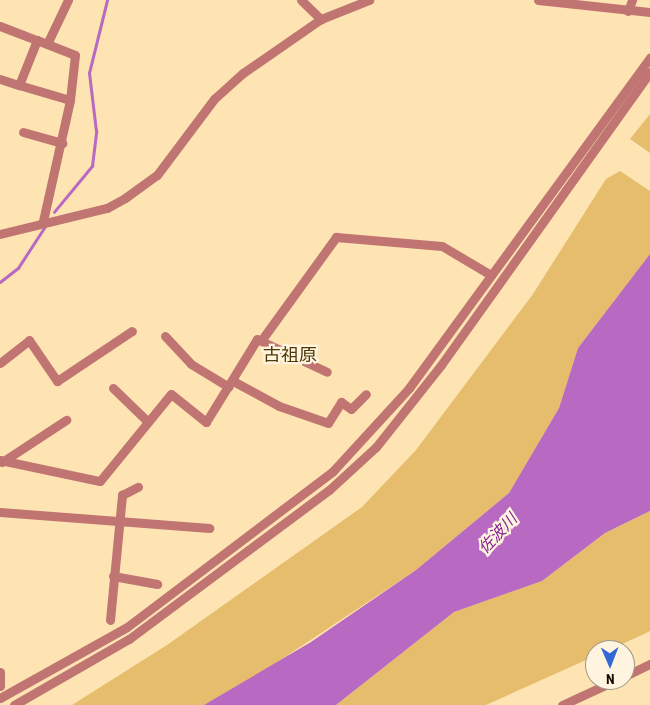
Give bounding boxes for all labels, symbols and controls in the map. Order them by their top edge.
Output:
district label: 古祖原 [263,344,317,366]
water label: 佐波川 [475,510,521,558]
north arrow [585,640,635,690]
text: N [606,671,615,687]

